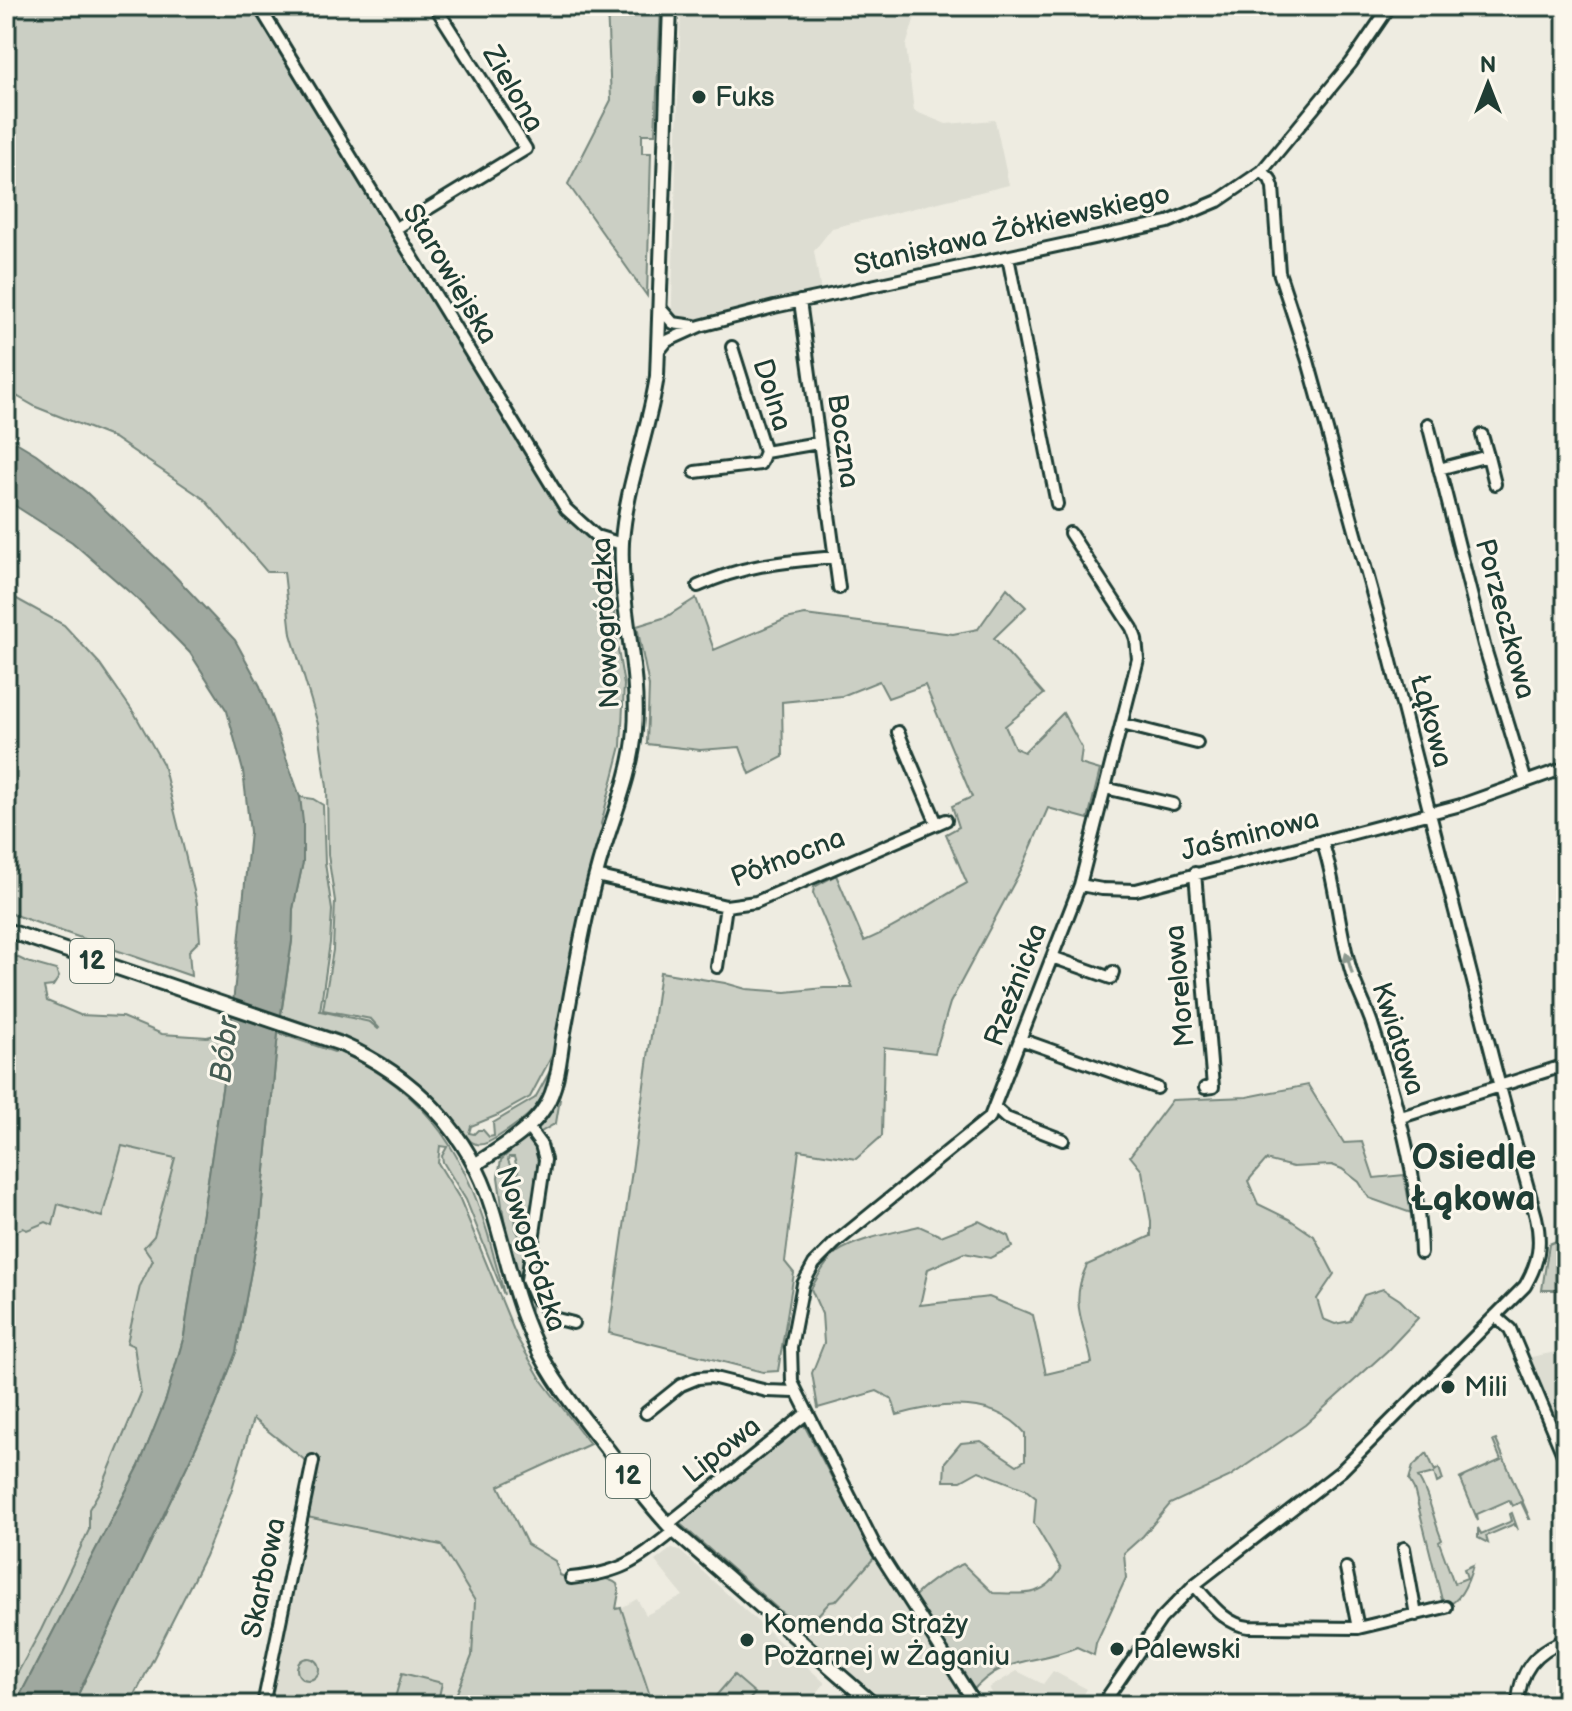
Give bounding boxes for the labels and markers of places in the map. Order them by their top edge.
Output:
place label: Fuks [715,81,775,114]
marker: Fuks [690,88,708,106]
place label: Mili [1464,1371,1508,1404]
marker: Mili [1439,1378,1457,1396]
place label: Komenda Straży Pożarnej w Żaganiu [763,1608,1010,1673]
marker: Komenda Straży Pożarnej w Żaganiu [738,1631,756,1649]
place label: Palewski [1133,1633,1241,1666]
marker: Palewski [1108,1640,1126,1658]

